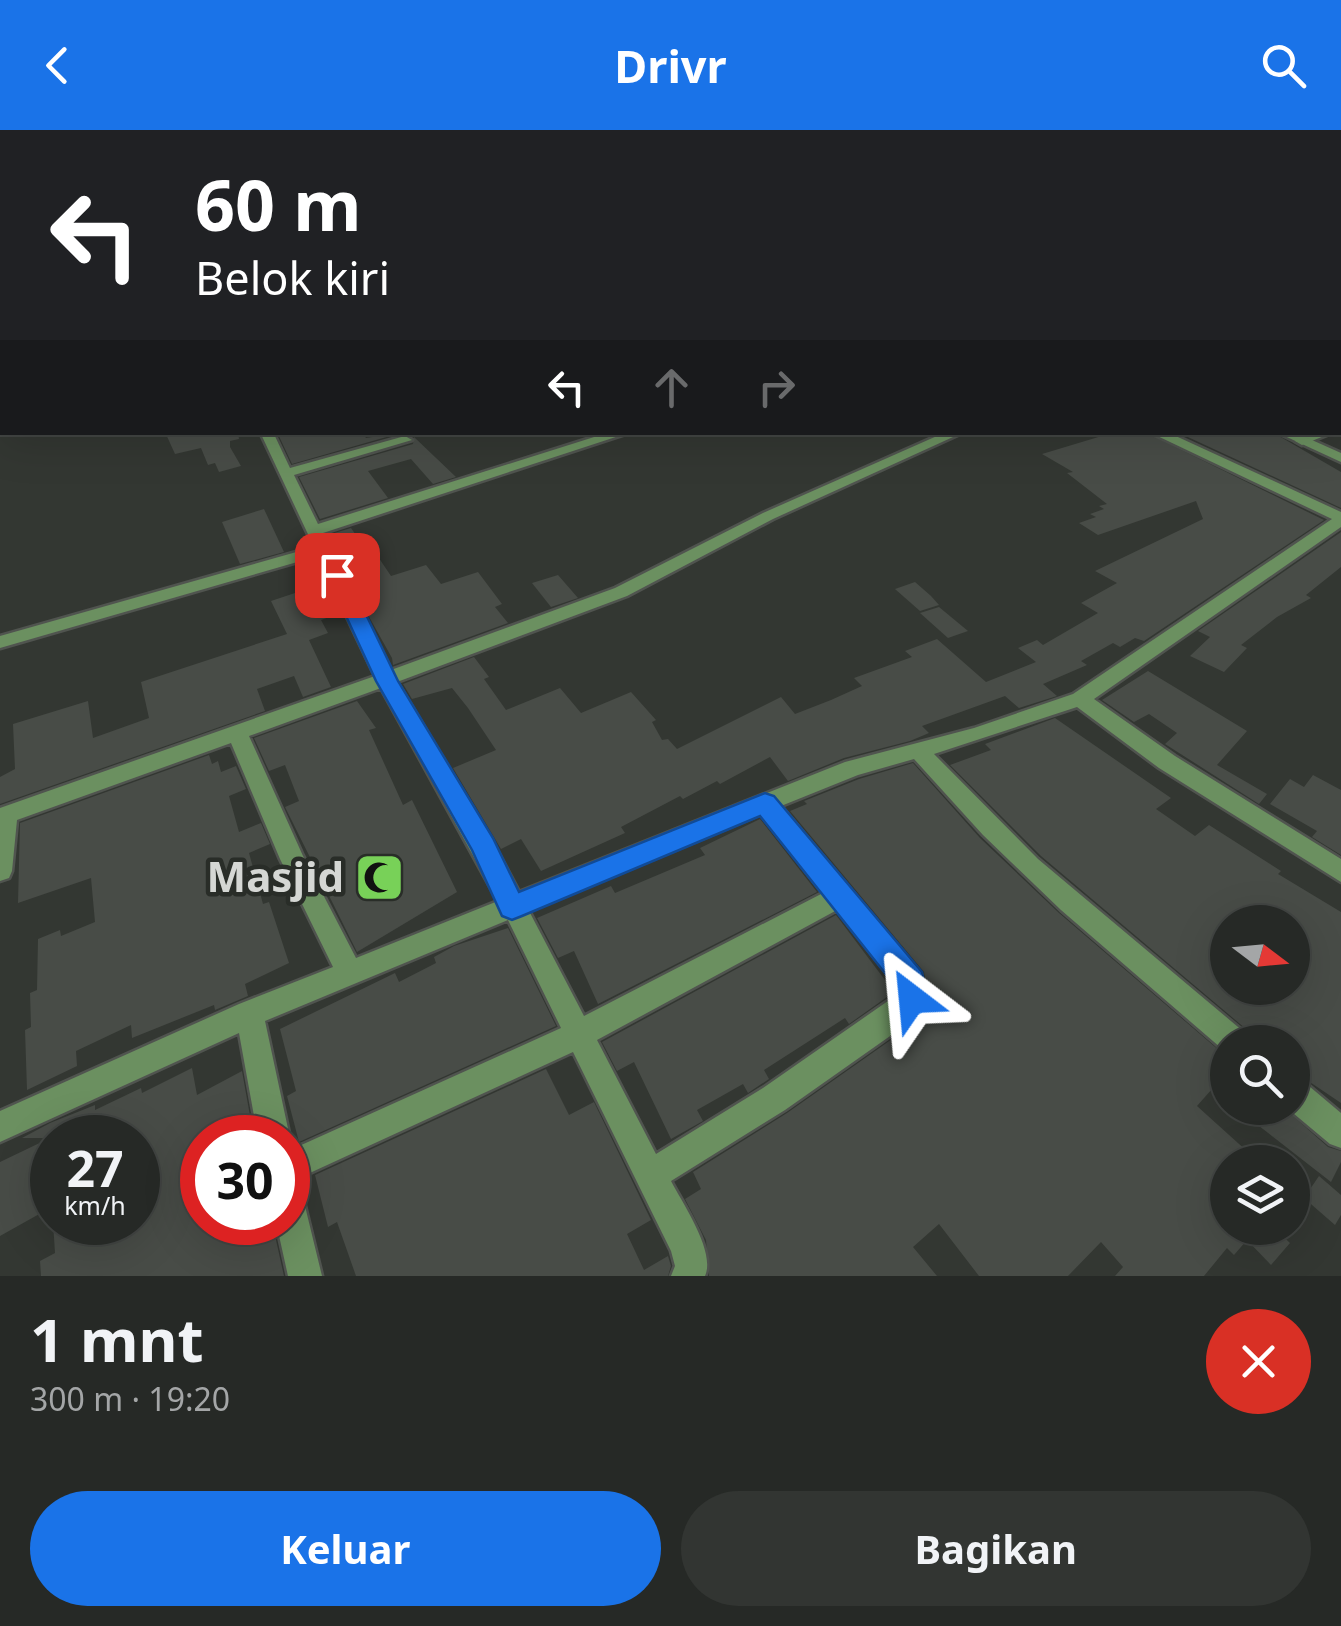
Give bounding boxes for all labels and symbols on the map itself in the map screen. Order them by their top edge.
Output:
pin [295,533,380,618]
place label: Masjid [207,847,344,904]
mosque icon: Masjid [353,851,405,903]
north arrow [1210,905,1310,1005]
position arrow [860,947,964,1051]
speed limit sign: 30 [180,1115,310,1245]

